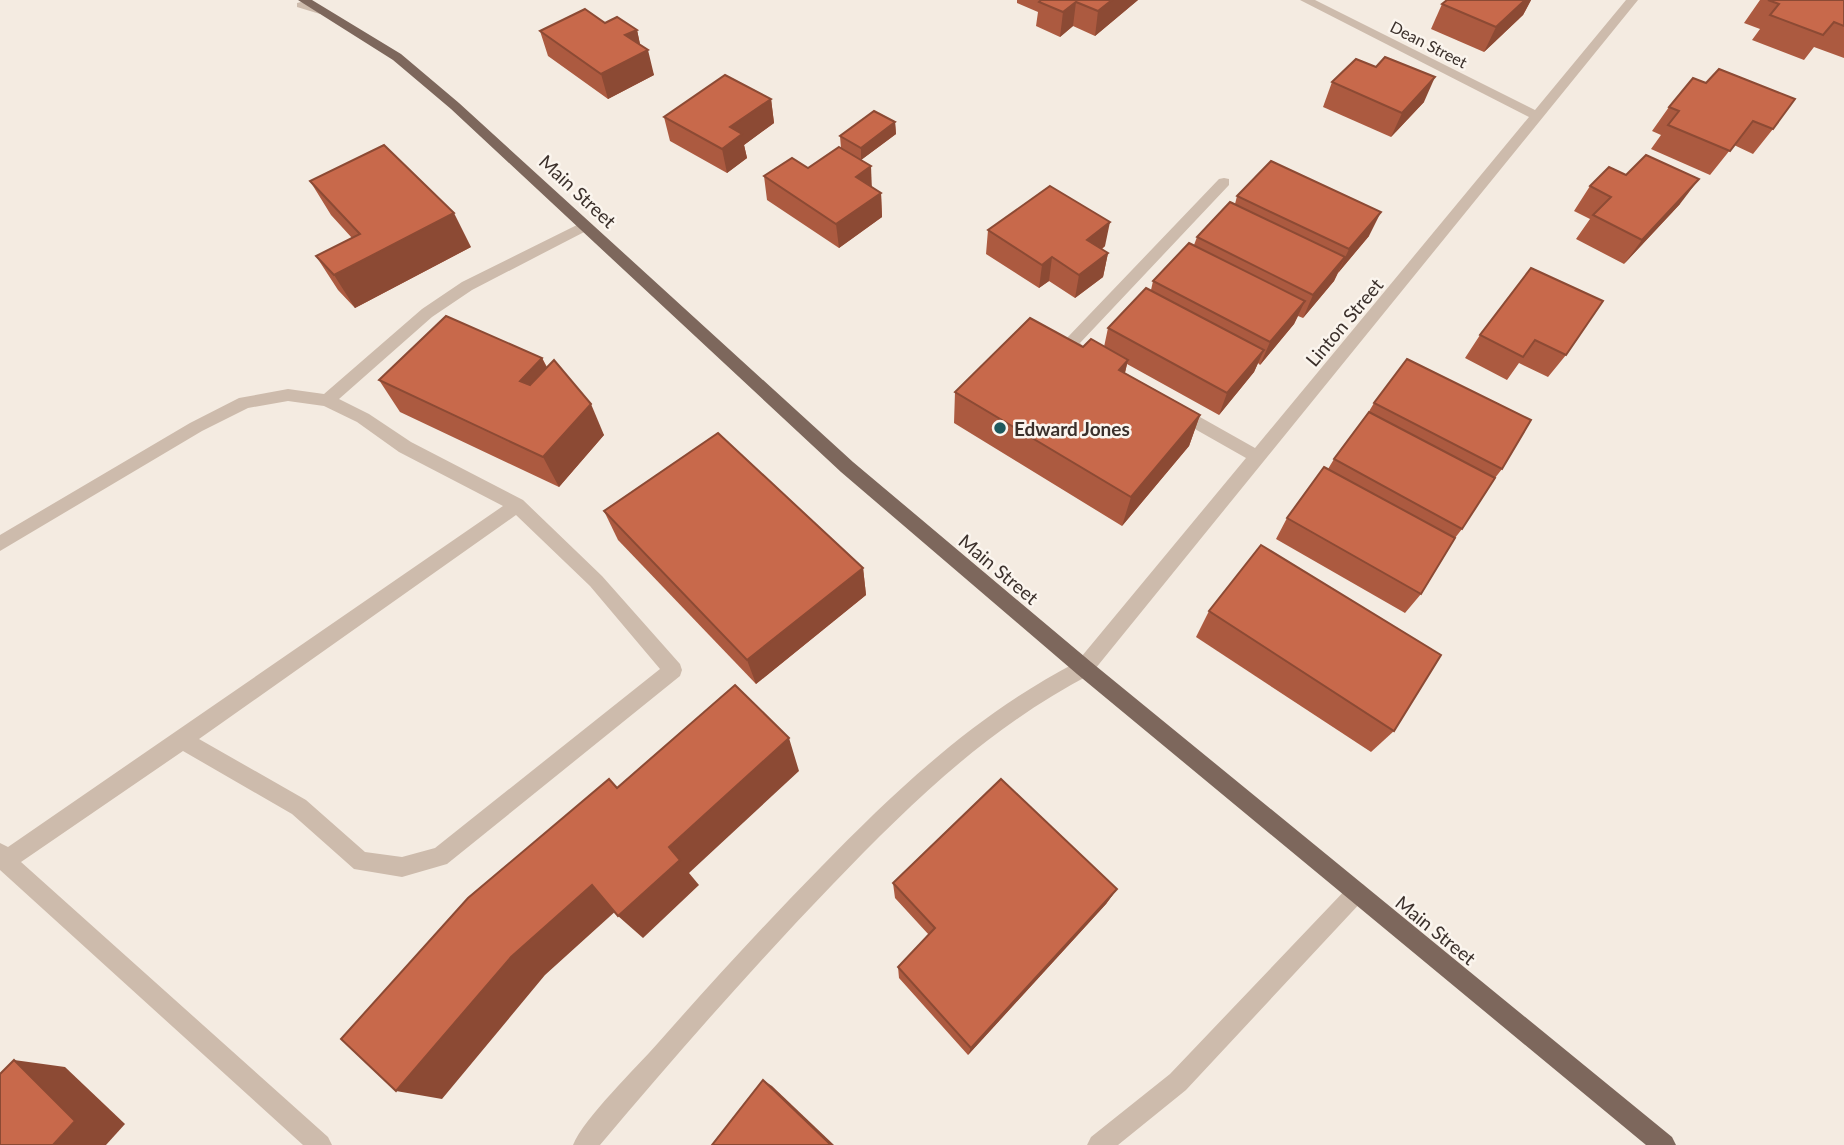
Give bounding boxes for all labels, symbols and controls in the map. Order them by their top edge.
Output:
street label: Dean Street [1387,17,1471,72]
street label: Main Street [535,150,621,233]
street label: Linton Street [1301,273,1388,371]
place label: Edward Jones [1014,417,1130,440]
marker: Edward Jones [992,420,1008,436]
street label: Main Street [955,529,1044,609]
street label: Main Street [1391,891,1481,970]

